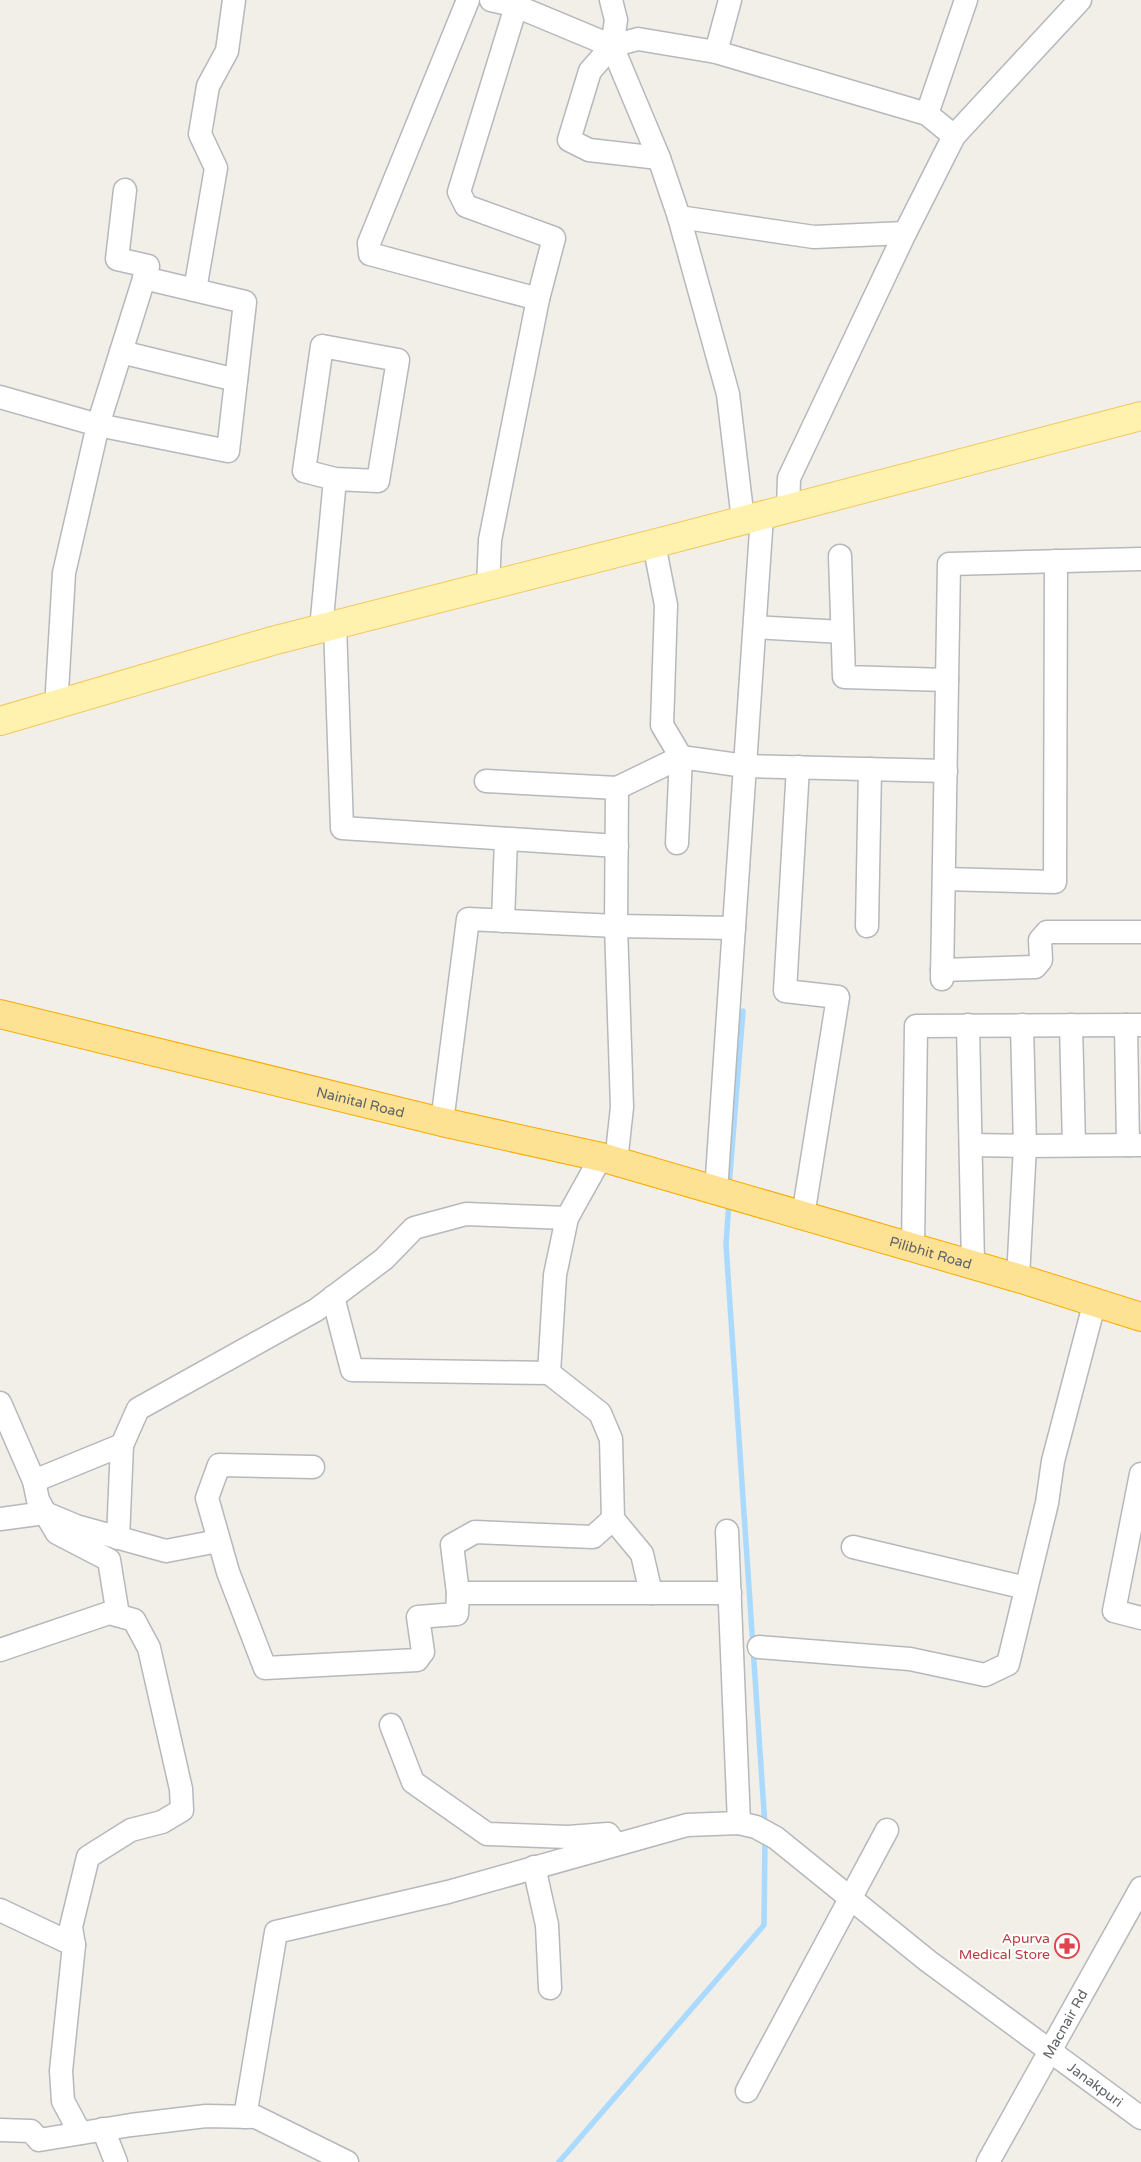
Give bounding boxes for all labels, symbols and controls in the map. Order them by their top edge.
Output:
street label: Nainital Road [314,1084,406,1122]
street label: Pilibhit Road [887,1233,974,1273]
place label: Apurva Medical Store [959,1930,1050,1963]
pharmacy icon: Apurva Medical Store [1054,1933,1080,1959]
street label: Macnair Rd [1039,1987,1092,2062]
street label: Janakpuri [1064,2059,1126,2111]

